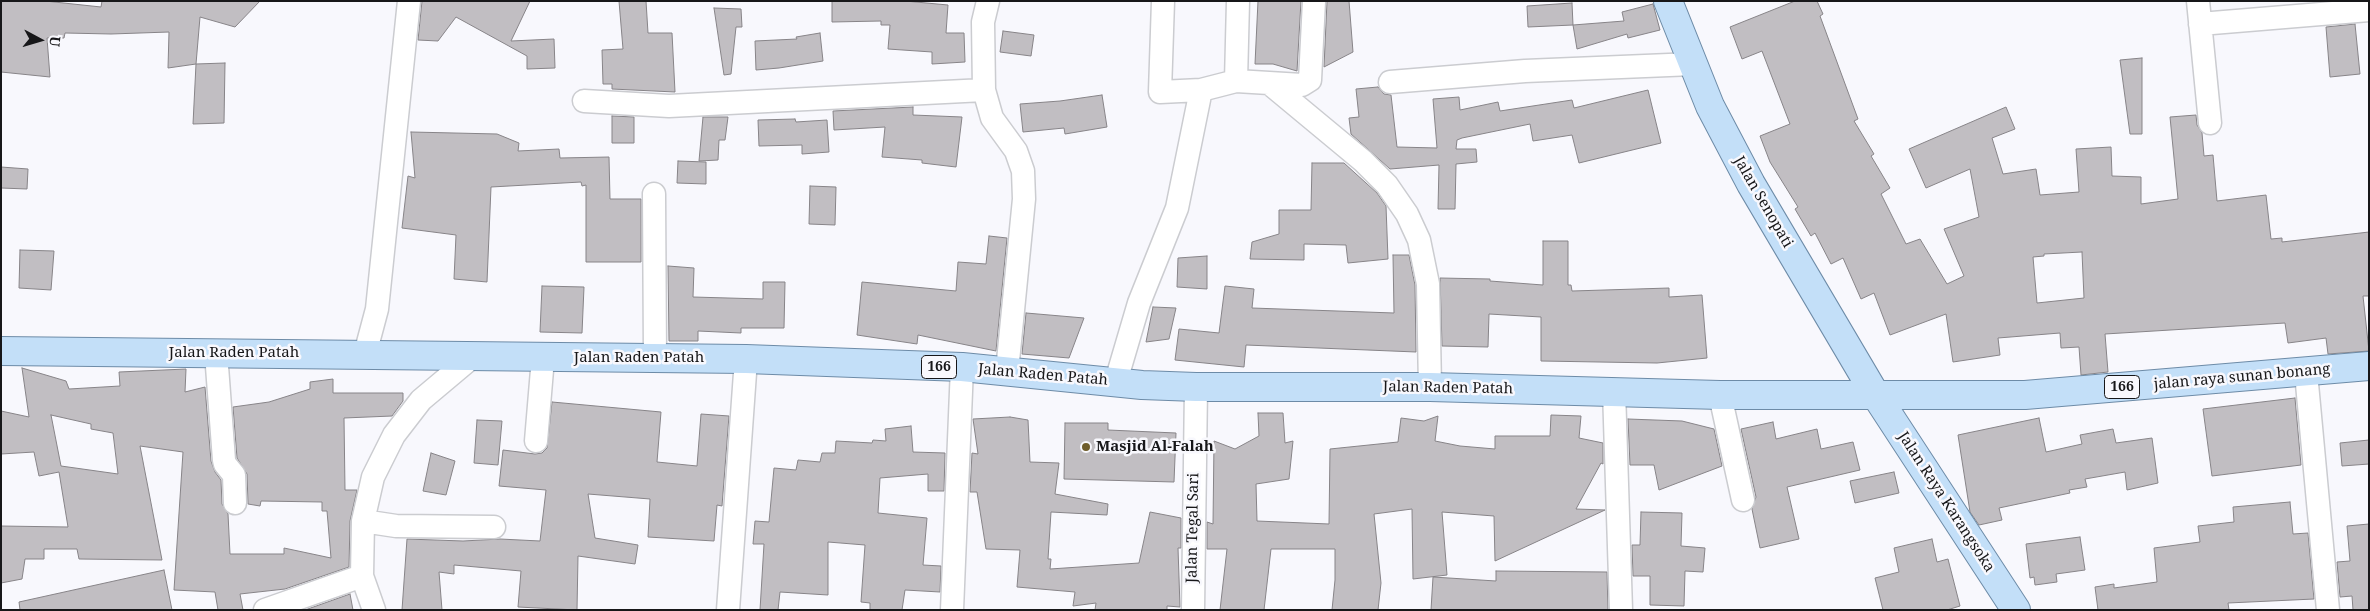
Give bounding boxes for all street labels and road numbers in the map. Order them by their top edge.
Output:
street label: Jalan Senopati [1730,153,1796,251]
street label: Jalan Raden Patah [169,344,299,362]
street label: Jalan Raden Patah [574,349,704,367]
road number: 166 [922,356,956,378]
street label: Jalan Raden Patah [977,360,1109,390]
street label: jalan raya sunan bonang [2153,360,2331,394]
road number: 166 [2104,376,2140,398]
street label: Jalan Raden Patah [1383,378,1513,398]
street label: Jalan Raya Karangsoka [1894,428,1998,576]
street label: Jalan Tegal Sari [1183,473,1203,583]

